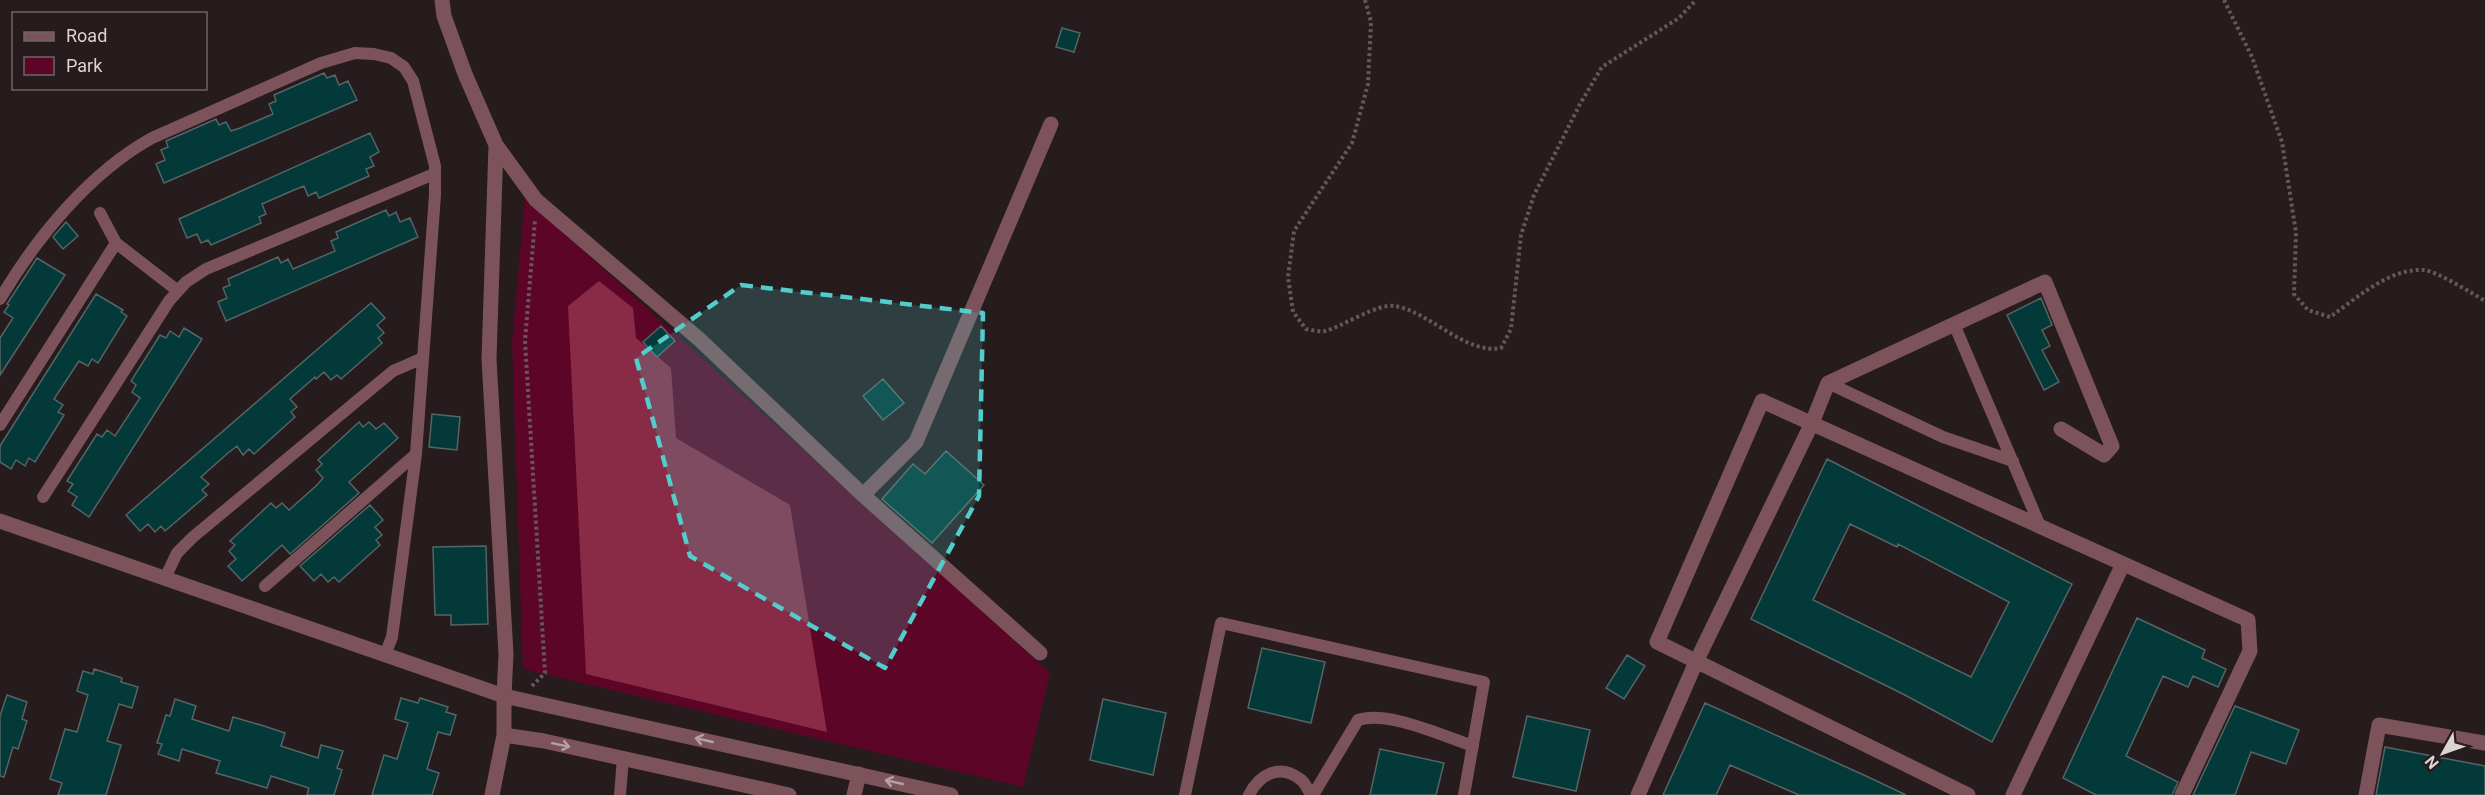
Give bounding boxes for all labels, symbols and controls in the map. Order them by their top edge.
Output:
legend [12,12,207,90]
text: Road [66,25,107,46]
text: Park [66,55,103,76]
north arrow [2413,723,2473,783]
one-way arrow [695,734,714,745]
one-way arrow [552,739,571,751]
text: N [2421,752,2443,773]
one-way arrow [885,776,904,788]

